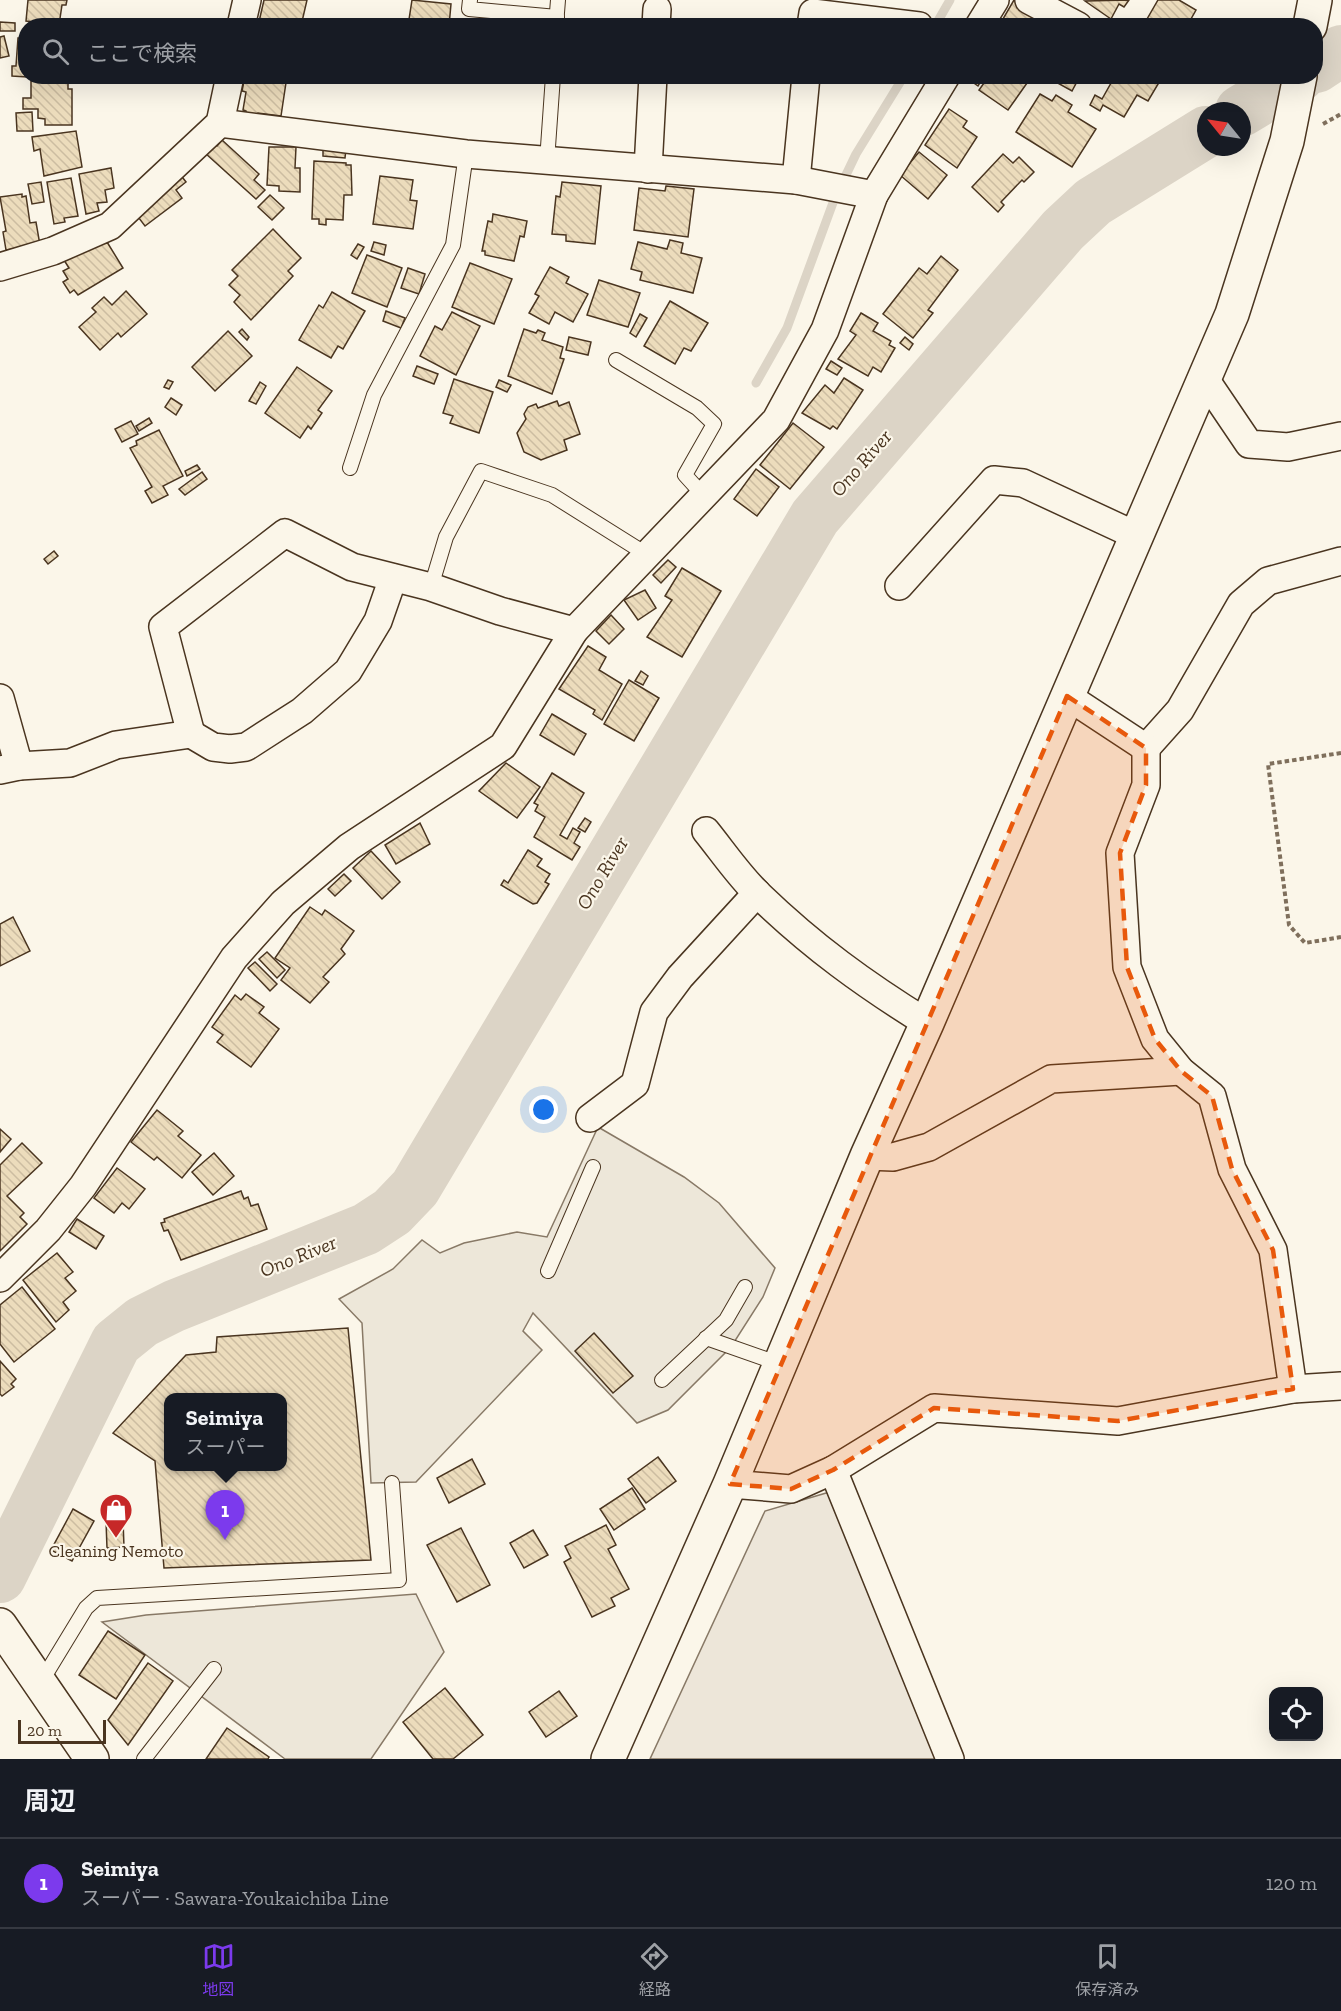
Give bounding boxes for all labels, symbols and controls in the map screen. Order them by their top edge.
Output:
search box [18,18,1323,84]
icon: search [39,35,72,68]
text: ここで検索 [87,40,197,67]
north arrow [1197,102,1251,156]
water label: Ono River [826,425,897,501]
water label: Ono River [571,832,633,914]
your location [529,1095,558,1124]
water label: Ono River [256,1230,340,1282]
popup [164,1393,287,1471]
text: Seimiya [186,1404,263,1431]
text: スーパー [186,1435,265,1459]
pin: 1 [206,1490,244,1540]
shop icon: Cleaning Nemoto [98,1492,134,1539]
place label: Cleaning Nemoto [48,1540,184,1562]
map controls [1269,1687,1323,1741]
button: locate [1269,1687,1323,1741]
scale bar [18,1717,106,1744]
text: 20 m [27,1721,62,1740]
text: 周辺 [24,1785,76,1817]
text: Seimiya [81,1855,159,1882]
text: 1 [39,1871,48,1895]
text: 120 m [1266,1871,1317,1895]
text: スーパー · Sawara-Youkaichiba Line [81,1886,389,1910]
tab: 地図 [202,1940,235,2000]
tab: 経路 [638,1940,671,2000]
tab: 保存済み [1075,1940,1139,2000]

